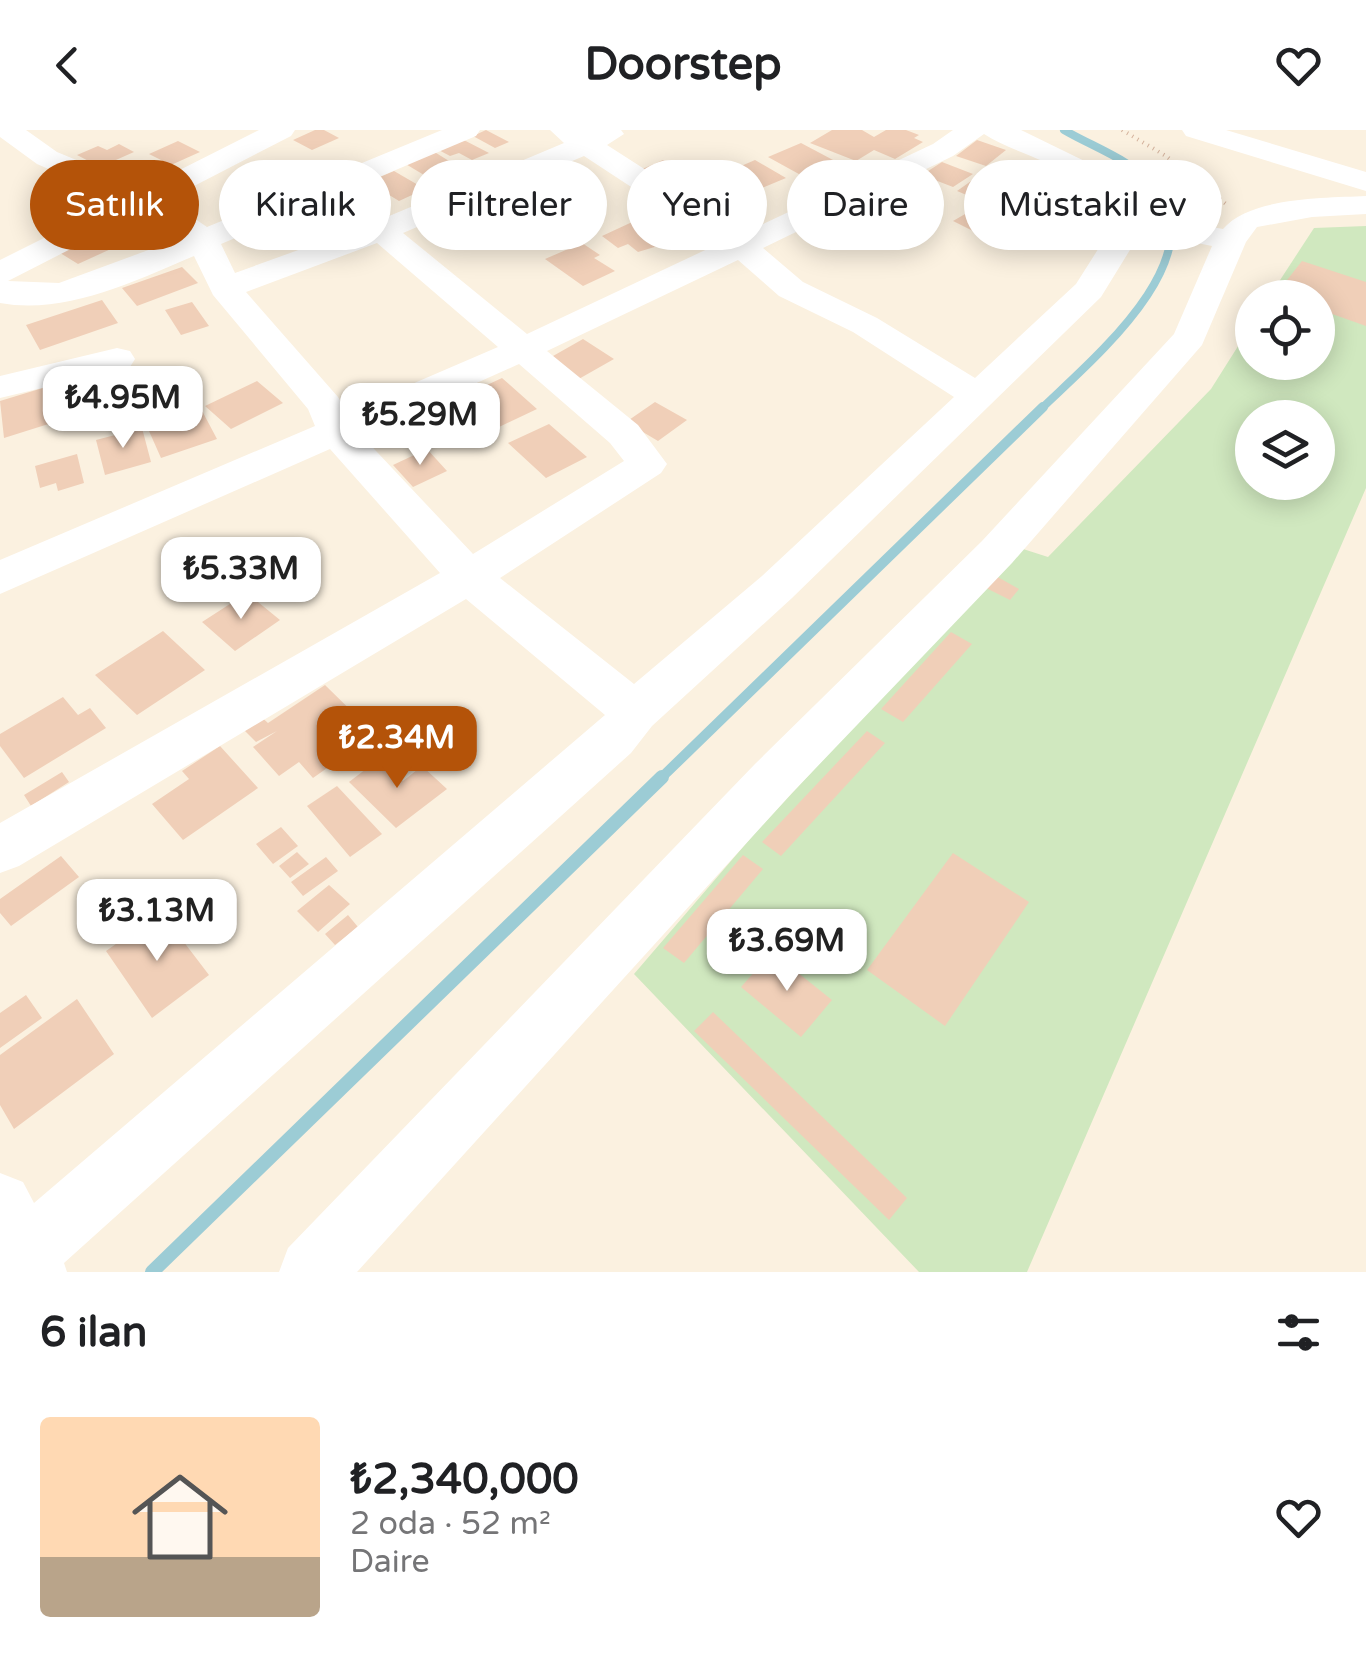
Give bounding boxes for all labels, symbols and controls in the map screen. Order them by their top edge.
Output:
icon: back [40,38,95,93]
text: Doorstep [584,38,782,92]
icon: heart [1271,38,1326,93]
chip: Satılık [30,160,199,250]
chip: Kiralık [219,160,391,250]
chip: Filtreler [411,160,607,250]
chip: Yeni [627,160,767,250]
chip: Daire [787,160,944,250]
chip: Müstakil ev [964,160,1222,250]
map controls [1235,280,1335,500]
button: locate [1235,280,1335,380]
pin: ₺4.95M [42,366,204,451]
text: ₺4.95M [65,379,181,417]
pin: ₺5.29M [339,383,501,468]
text: ₺5.29M [362,396,478,434]
button: layers [1235,400,1335,500]
pin: ₺5.33M [160,537,322,622]
text: ₺5.33M [183,550,299,588]
pin: ₺2.34M [316,706,478,791]
text: ₺2.34M [339,719,455,757]
pin: ₺3.13M [76,879,238,964]
text: ₺3.13M [99,892,215,930]
pin: ₺3.69M [706,909,868,994]
text: ₺3.69M [729,922,845,960]
icon: filters [1271,1305,1326,1360]
text: 6 ilan [40,1307,147,1358]
text: ₺2,340,000 [350,1454,579,1505]
icon: home [120,1457,240,1577]
icon: heart [1271,1490,1326,1545]
text: 2 oda · 52 m² [350,1505,551,1543]
text: Daire [350,1543,430,1581]

